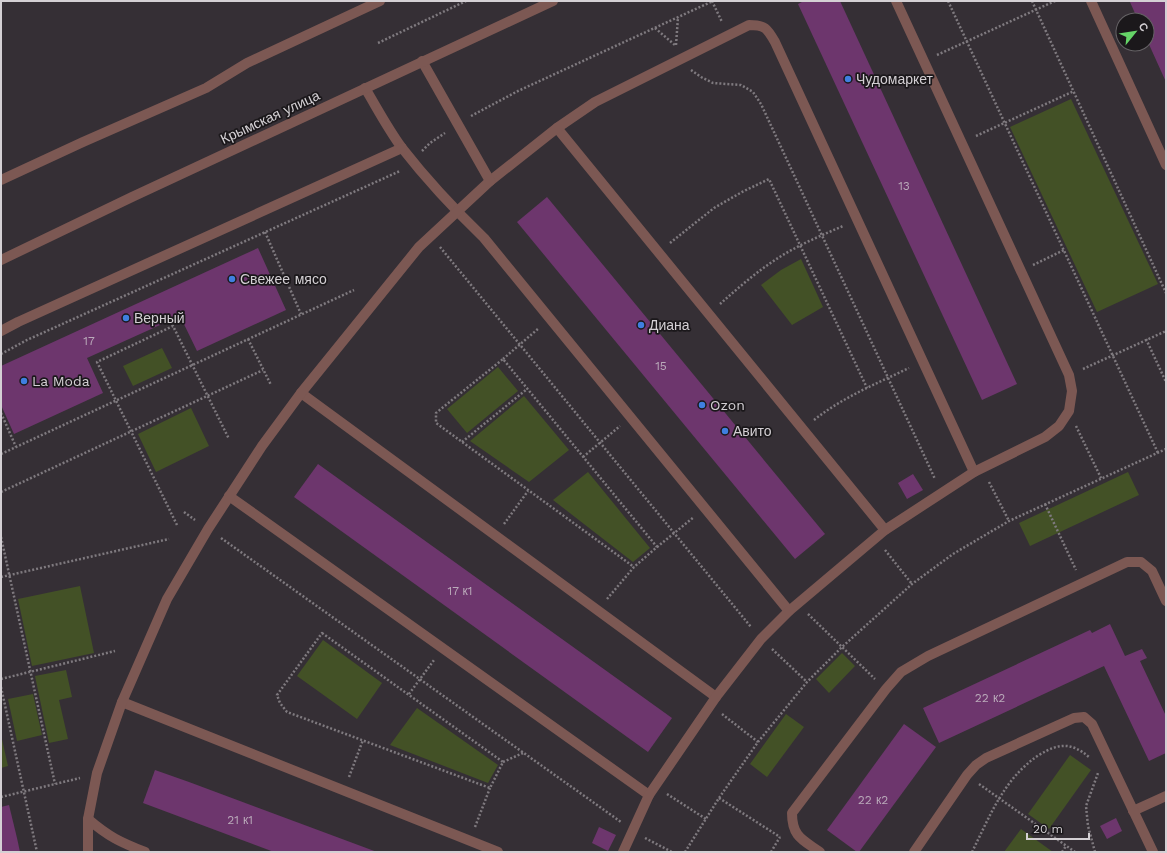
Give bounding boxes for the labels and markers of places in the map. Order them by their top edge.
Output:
place label: Чудомаркет [856,71,934,87]
marker: Чудомаркет [843,74,853,84]
place label: Свежее мясо [240,271,327,287]
marker: Свежее мясо [227,274,237,284]
place label: Верный [134,310,185,326]
marker: Верный [121,313,131,323]
place label: Диана [649,317,690,333]
marker: Диана [636,320,646,330]
place label: La Moda [32,373,90,389]
marker: La Moda [19,376,29,386]
place label: Ozon [710,397,745,413]
marker: Ozon [697,400,707,410]
place label: Авито [733,423,772,439]
marker: Авито [720,426,730,436]

